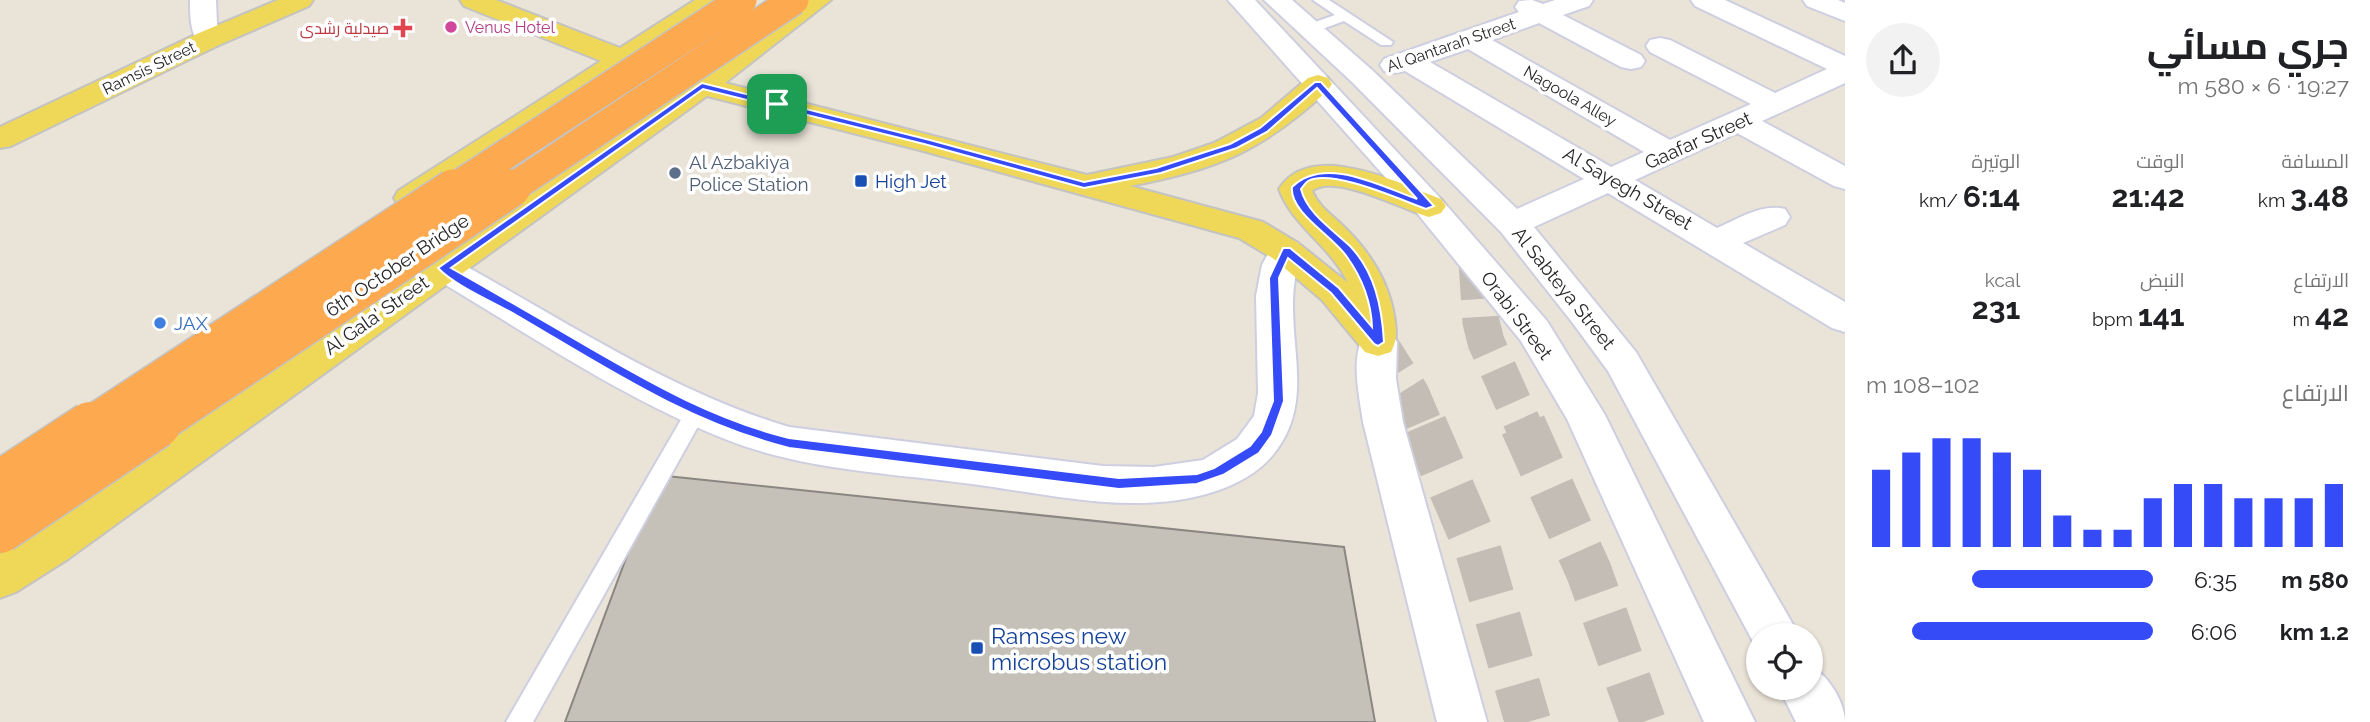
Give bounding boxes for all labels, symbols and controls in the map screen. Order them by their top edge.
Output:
street label: Al Qantarah Street [1384,14,1518,76]
place label: Venus Hotel [465,18,556,37]
place label: صيدلية رشدى [300,19,389,39]
marker: Venus Hotel [443,19,459,35]
marker: صيدلية رشدى [395,20,411,36]
button: share [1866,23,1940,97]
text: جري مسائي [2147,23,2349,68]
street label: Ramsis Street [99,37,199,99]
street label: Nagoola Alley [1520,62,1620,130]
text: 19:27 · 6 × 580 m [2178,72,2349,99]
pin [747,74,807,134]
icon: arrive [758,85,796,123]
street label: Gaafar Street [1641,106,1755,173]
street label: Al Sayegh Street [1560,142,1697,234]
text: الوتيرة [1972,150,2020,172]
text: الوقت [2136,150,2185,172]
text: المسافة [2281,150,2349,172]
place label: Al Azbakiya Police Station [689,151,808,195]
marker: Al Azbakiya Police Station [667,165,683,181]
place label: High Jet [875,170,947,192]
marker: High Jet [853,173,869,189]
text: 6:14 [1963,179,2020,214]
text: 21:42 [2111,179,2185,214]
text: 3.48 [2290,179,2349,214]
text: /km [1919,189,1963,211]
text: km [2258,189,2290,211]
street label: 6th October Bridge [321,209,473,321]
street label: Al Sabteya Street [1508,223,1620,354]
street label: Orabi Street [1477,267,1558,364]
text: kcal [1985,269,2020,291]
text: النبض [2140,269,2185,291]
text: الارتفاع [2293,269,2349,291]
street label: Al Gala' Street [320,271,433,359]
text: 231 [1972,291,2020,326]
text: 141 [2138,298,2185,333]
text: 42 [2315,298,2349,333]
text: bpm [2092,308,2138,330]
text: m [2293,308,2315,330]
place label: JAX [174,312,208,334]
marker: JAX [152,315,168,331]
text: 102–108 m [1866,371,1980,398]
text: الارتفاع [2282,379,2349,406]
text: 6:35 [2194,566,2237,593]
text: 580 m [2281,566,2349,593]
text: 6:06 [2191,618,2237,645]
text: 1.2 km [2280,618,2349,645]
place label: Ramses new microbus station [991,622,1167,675]
map controls [1746,623,1823,700]
button: locate [1746,623,1823,700]
marker: Ramses new microbus station [969,640,985,656]

